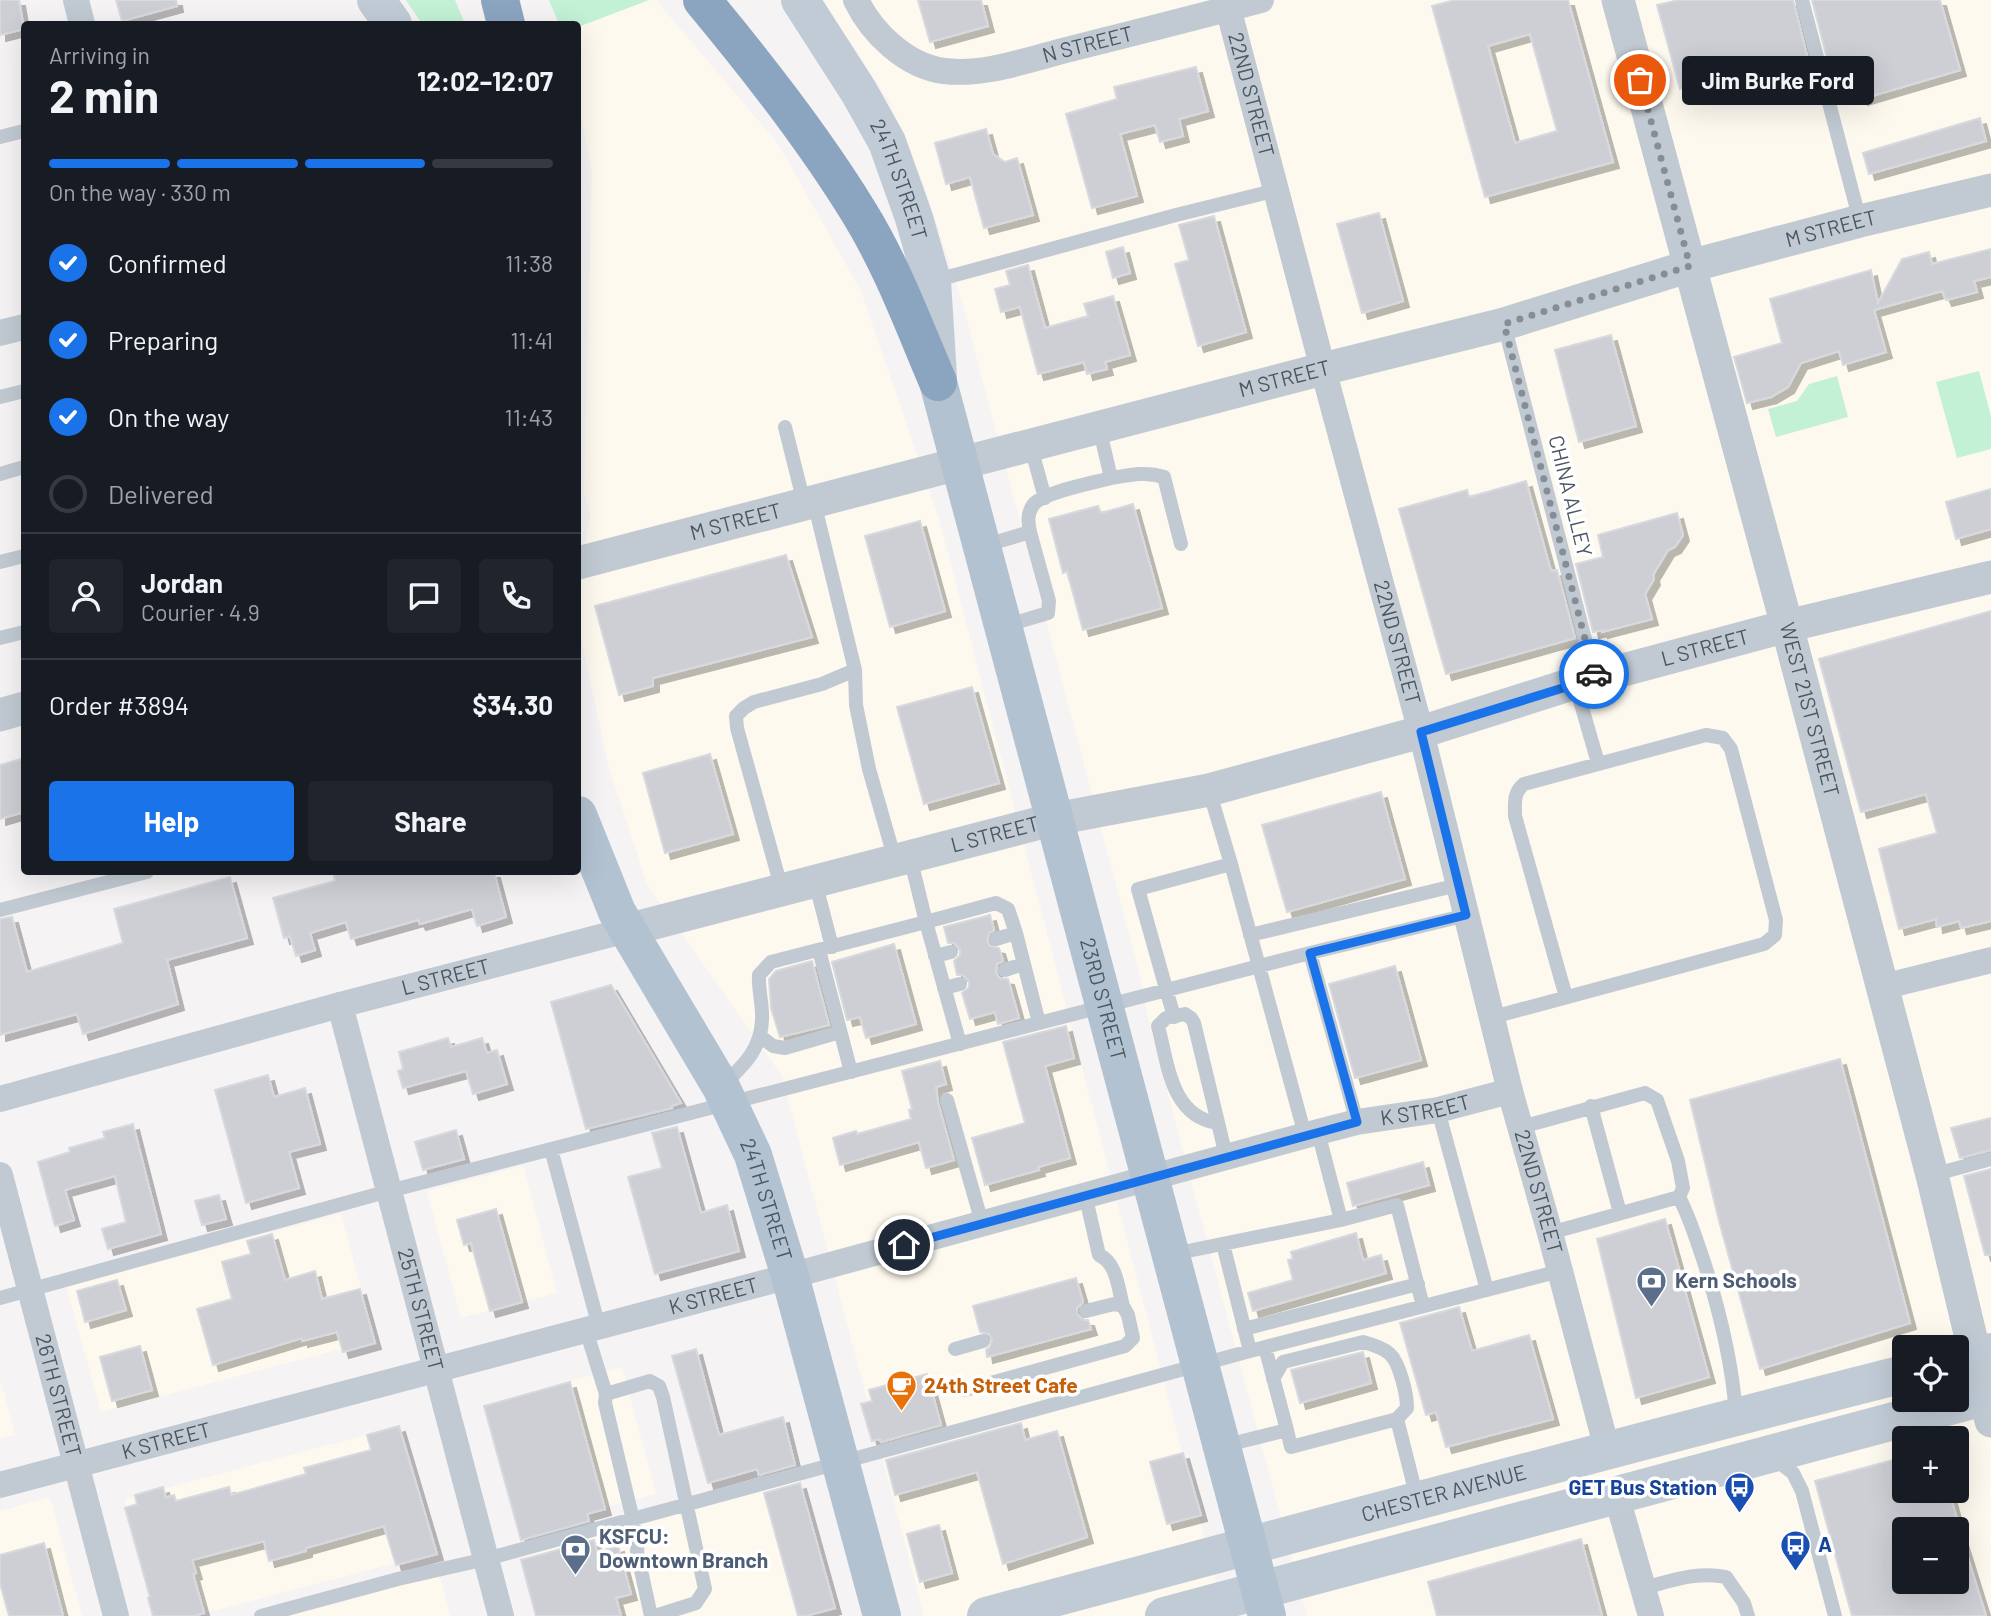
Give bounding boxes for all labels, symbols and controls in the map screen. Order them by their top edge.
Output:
street label: N STREET [1039,20,1135,67]
street label: 22ND STREET [1224,29,1281,159]
text: Arriving in [49,41,150,69]
pin [1610,50,1670,110]
callout: Jim Burke Ford [1682,56,1874,104]
icon: bag [1621,61,1659,99]
text: 12:02–12:07 [417,65,553,96]
text: Jim Burke Ford [1702,66,1854,94]
text: 2 min [49,67,159,122]
street label: 24TH STREET [866,114,934,242]
text: On the way · 330 m [49,178,231,206]
street label: M STREET [1782,204,1879,251]
icon: check [49,244,87,282]
text: Confirmed [108,247,227,278]
text: 11:38 [505,249,553,277]
icon: check [49,321,87,359]
text: Preparing [108,324,218,355]
text: 11:41 [510,326,553,354]
street label: M STREET [1236,354,1332,401]
icon: check [49,398,87,436]
text: On the way [108,401,229,432]
text: 11:43 [505,403,553,431]
street label: CHINA ALLEY [1544,432,1599,559]
text: Delivered [108,478,214,509]
street label: M STREET [687,497,784,544]
button: person [49,559,123,633]
button: chat [387,559,461,633]
button: phone [479,559,553,633]
text: Jordan [141,567,223,598]
street label: 22ND STREET [1370,577,1427,707]
text: Courier · 4.9 [141,598,260,626]
street label: WEST 21ST STREET [1776,620,1846,799]
street label: L STREET [1658,623,1752,670]
courier [1559,639,1629,709]
icon: car [1575,655,1613,693]
text: Order #3894 [49,689,189,720]
text: $34.30 [472,689,553,720]
button: Help [49,781,294,861]
button: Share [308,781,553,861]
street label: L STREET [948,810,1041,857]
street label: 23RD STREET [1076,935,1132,1063]
street label: L STREET [399,952,492,999]
street label: K STREET [1378,1088,1473,1129]
street label: 22ND STREET [1510,1126,1569,1256]
street label: 24TH STREET [736,1134,799,1264]
pin [874,1215,934,1275]
icon: home [885,1226,923,1264]
street label: 25TH STREET [394,1245,450,1373]
bank icon: Kern Schools [1635,1264,1669,1308]
place label: Kern Schools [1675,1267,1797,1292]
street label: K STREET [666,1271,760,1319]
street label: 26TH STREET [31,1331,88,1459]
map controls [1892,1335,1969,1594]
button: locate [1892,1335,1969,1412]
cafe icon: 24th Street Cafe [884,1369,918,1413]
place label: 24th Street Cafe [924,1372,1078,1397]
street label: K STREET [119,1416,213,1463]
button: + [1892,1426,1969,1503]
street label: CHESTER AVENUE [1358,1458,1529,1526]
bus stop icon: GET Bus Station [1723,1471,1757,1515]
place label: GET Bus Station [1568,1474,1717,1499]
button: − [1892,1517,1969,1594]
place label: KSFCU: Downtown Branch [599,1523,768,1572]
bus stop icon: A [1778,1528,1812,1572]
place label: A [1818,1531,1832,1556]
bank icon: KSFCU: Downtown Branch [559,1532,593,1576]

